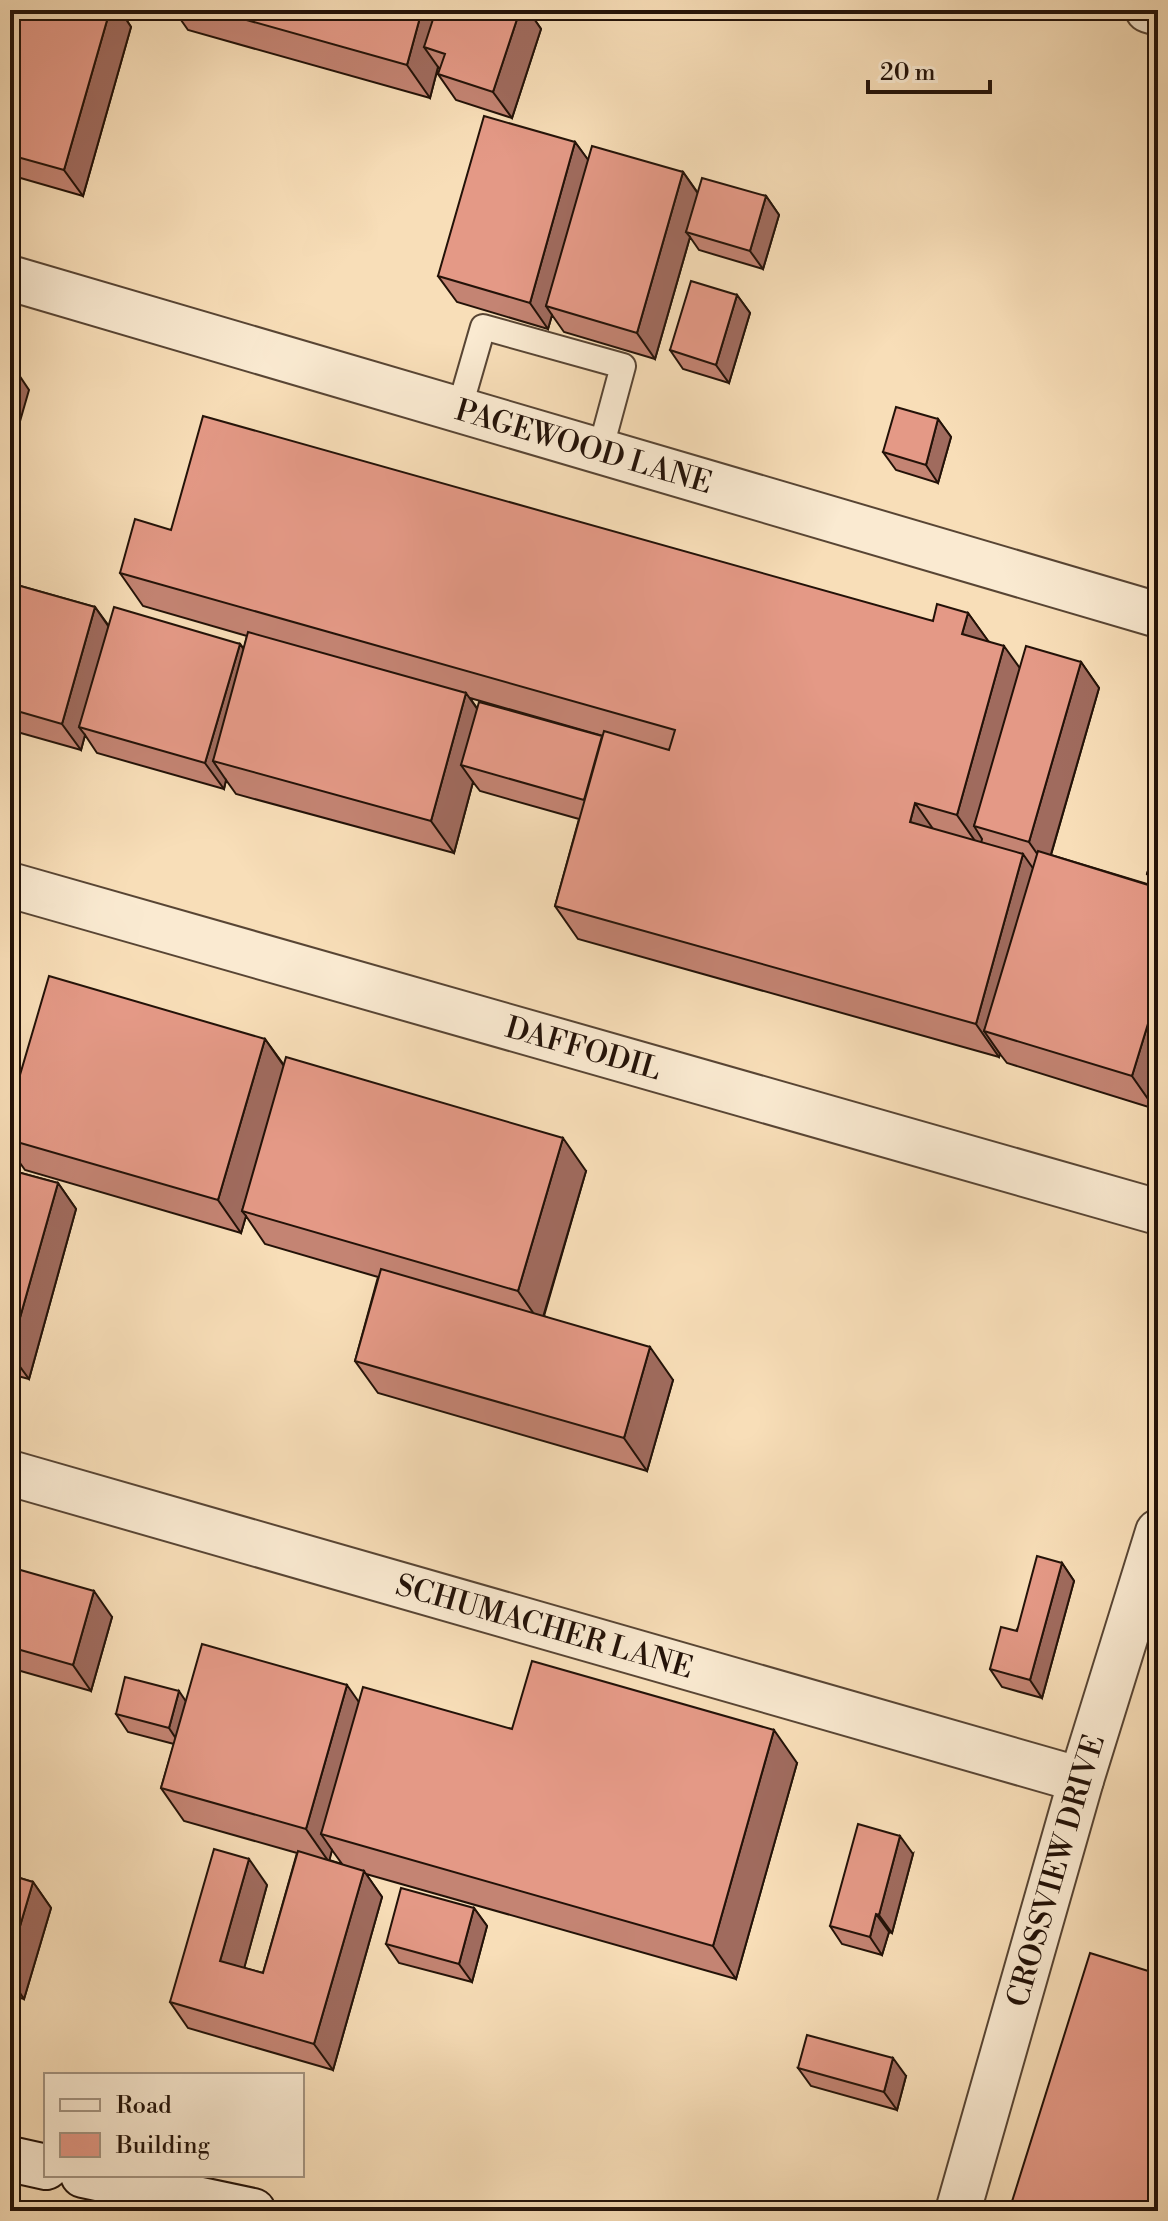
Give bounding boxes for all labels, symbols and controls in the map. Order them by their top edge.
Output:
scale bar [868,44,990,94]
text: 20 m [880,58,936,88]
street label: PAGEWOOD LANE [451,392,716,503]
street label: DAFFODIL [501,1009,665,1089]
street label: SCHUMACHER LANE [391,1567,697,1688]
street label: CROSSVIEW DRIVE [999,1730,1114,2011]
legend [44,2073,304,2177]
text: Road [116,2091,172,2121]
text: Building [115,2131,210,2161]

